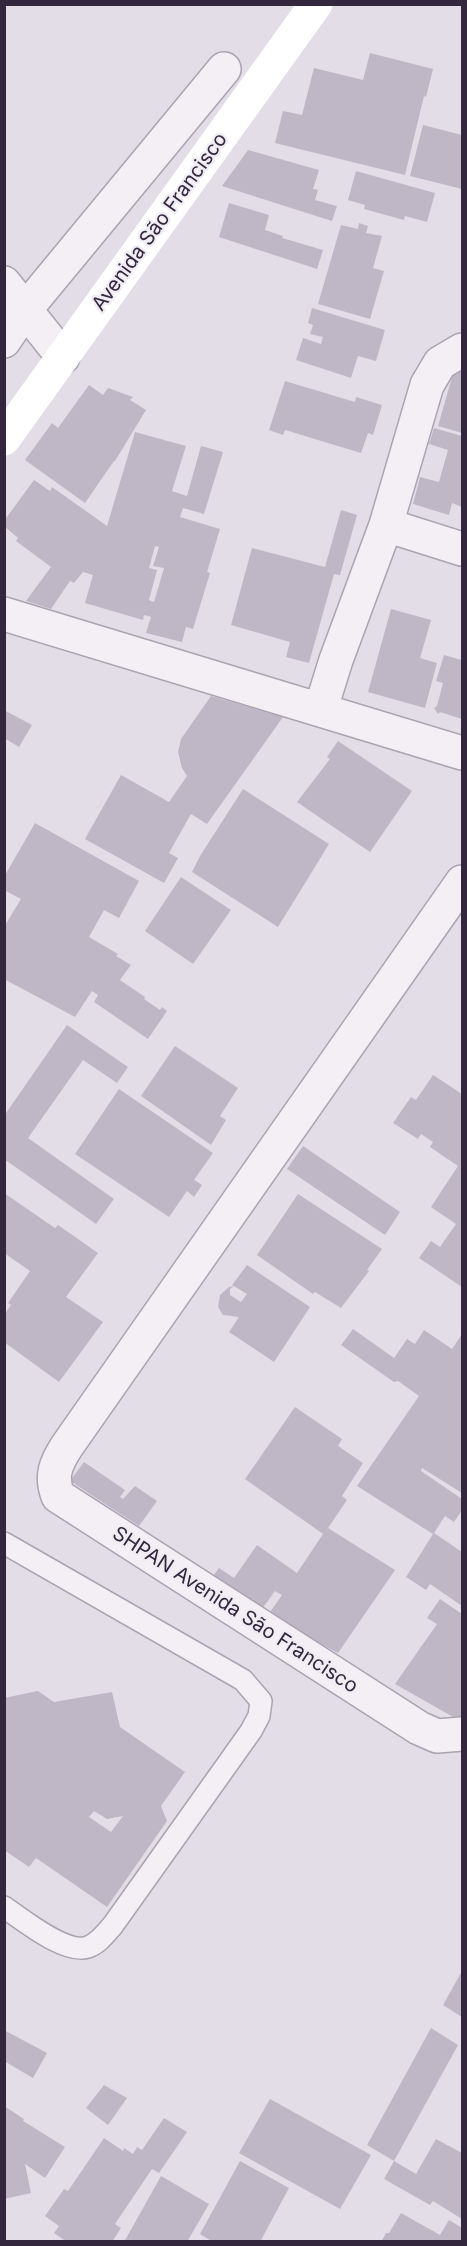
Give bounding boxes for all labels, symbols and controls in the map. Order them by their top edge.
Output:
street label: Avenida São Francisco [87,128,233,316]
street label: SHPAN Avenida São Francisco [108,1522,362,1698]

